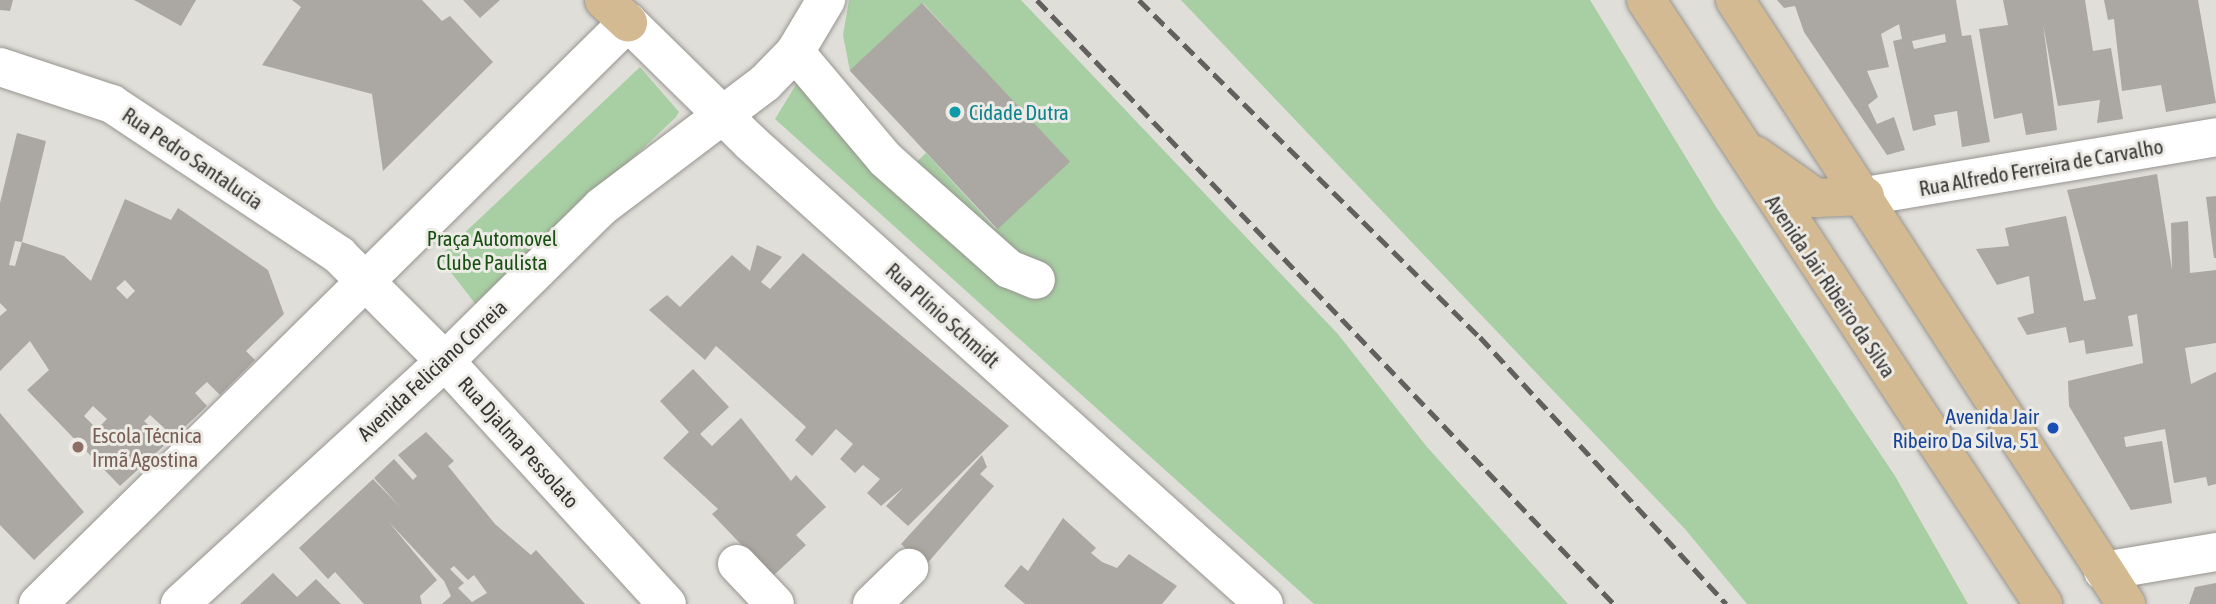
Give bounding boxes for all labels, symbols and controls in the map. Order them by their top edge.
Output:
place label: Cidade Dutra [969,99,1069,125]
street label: Rua Pedro Santalucia [118,102,268,214]
marker: Cidade Dutra [947,104,963,120]
street label: Rua Alfredo Ferreira de Carvalho [1917,133,2165,201]
street label: Avenida Jair Ribeiro da Silva [1761,190,1901,382]
park label: Praça Automovel Clube Paulista [427,225,557,275]
street label: Rua Plínio Schmidt [881,257,1005,373]
street label: Avenida Feliciano Correia [352,294,512,446]
street label: Rua Djalma Pessolato [453,371,585,513]
place label: Avenida Jair Ribeiro Da Silva, 51 [1892,403,2039,453]
marker: Avenida Jair Ribeiro Da Silva, 51 [2045,420,2061,436]
place label: Escola Técnica Irmã Agostina [92,422,202,472]
marker: Escola Técnica Irmã Agostina [70,439,86,455]

